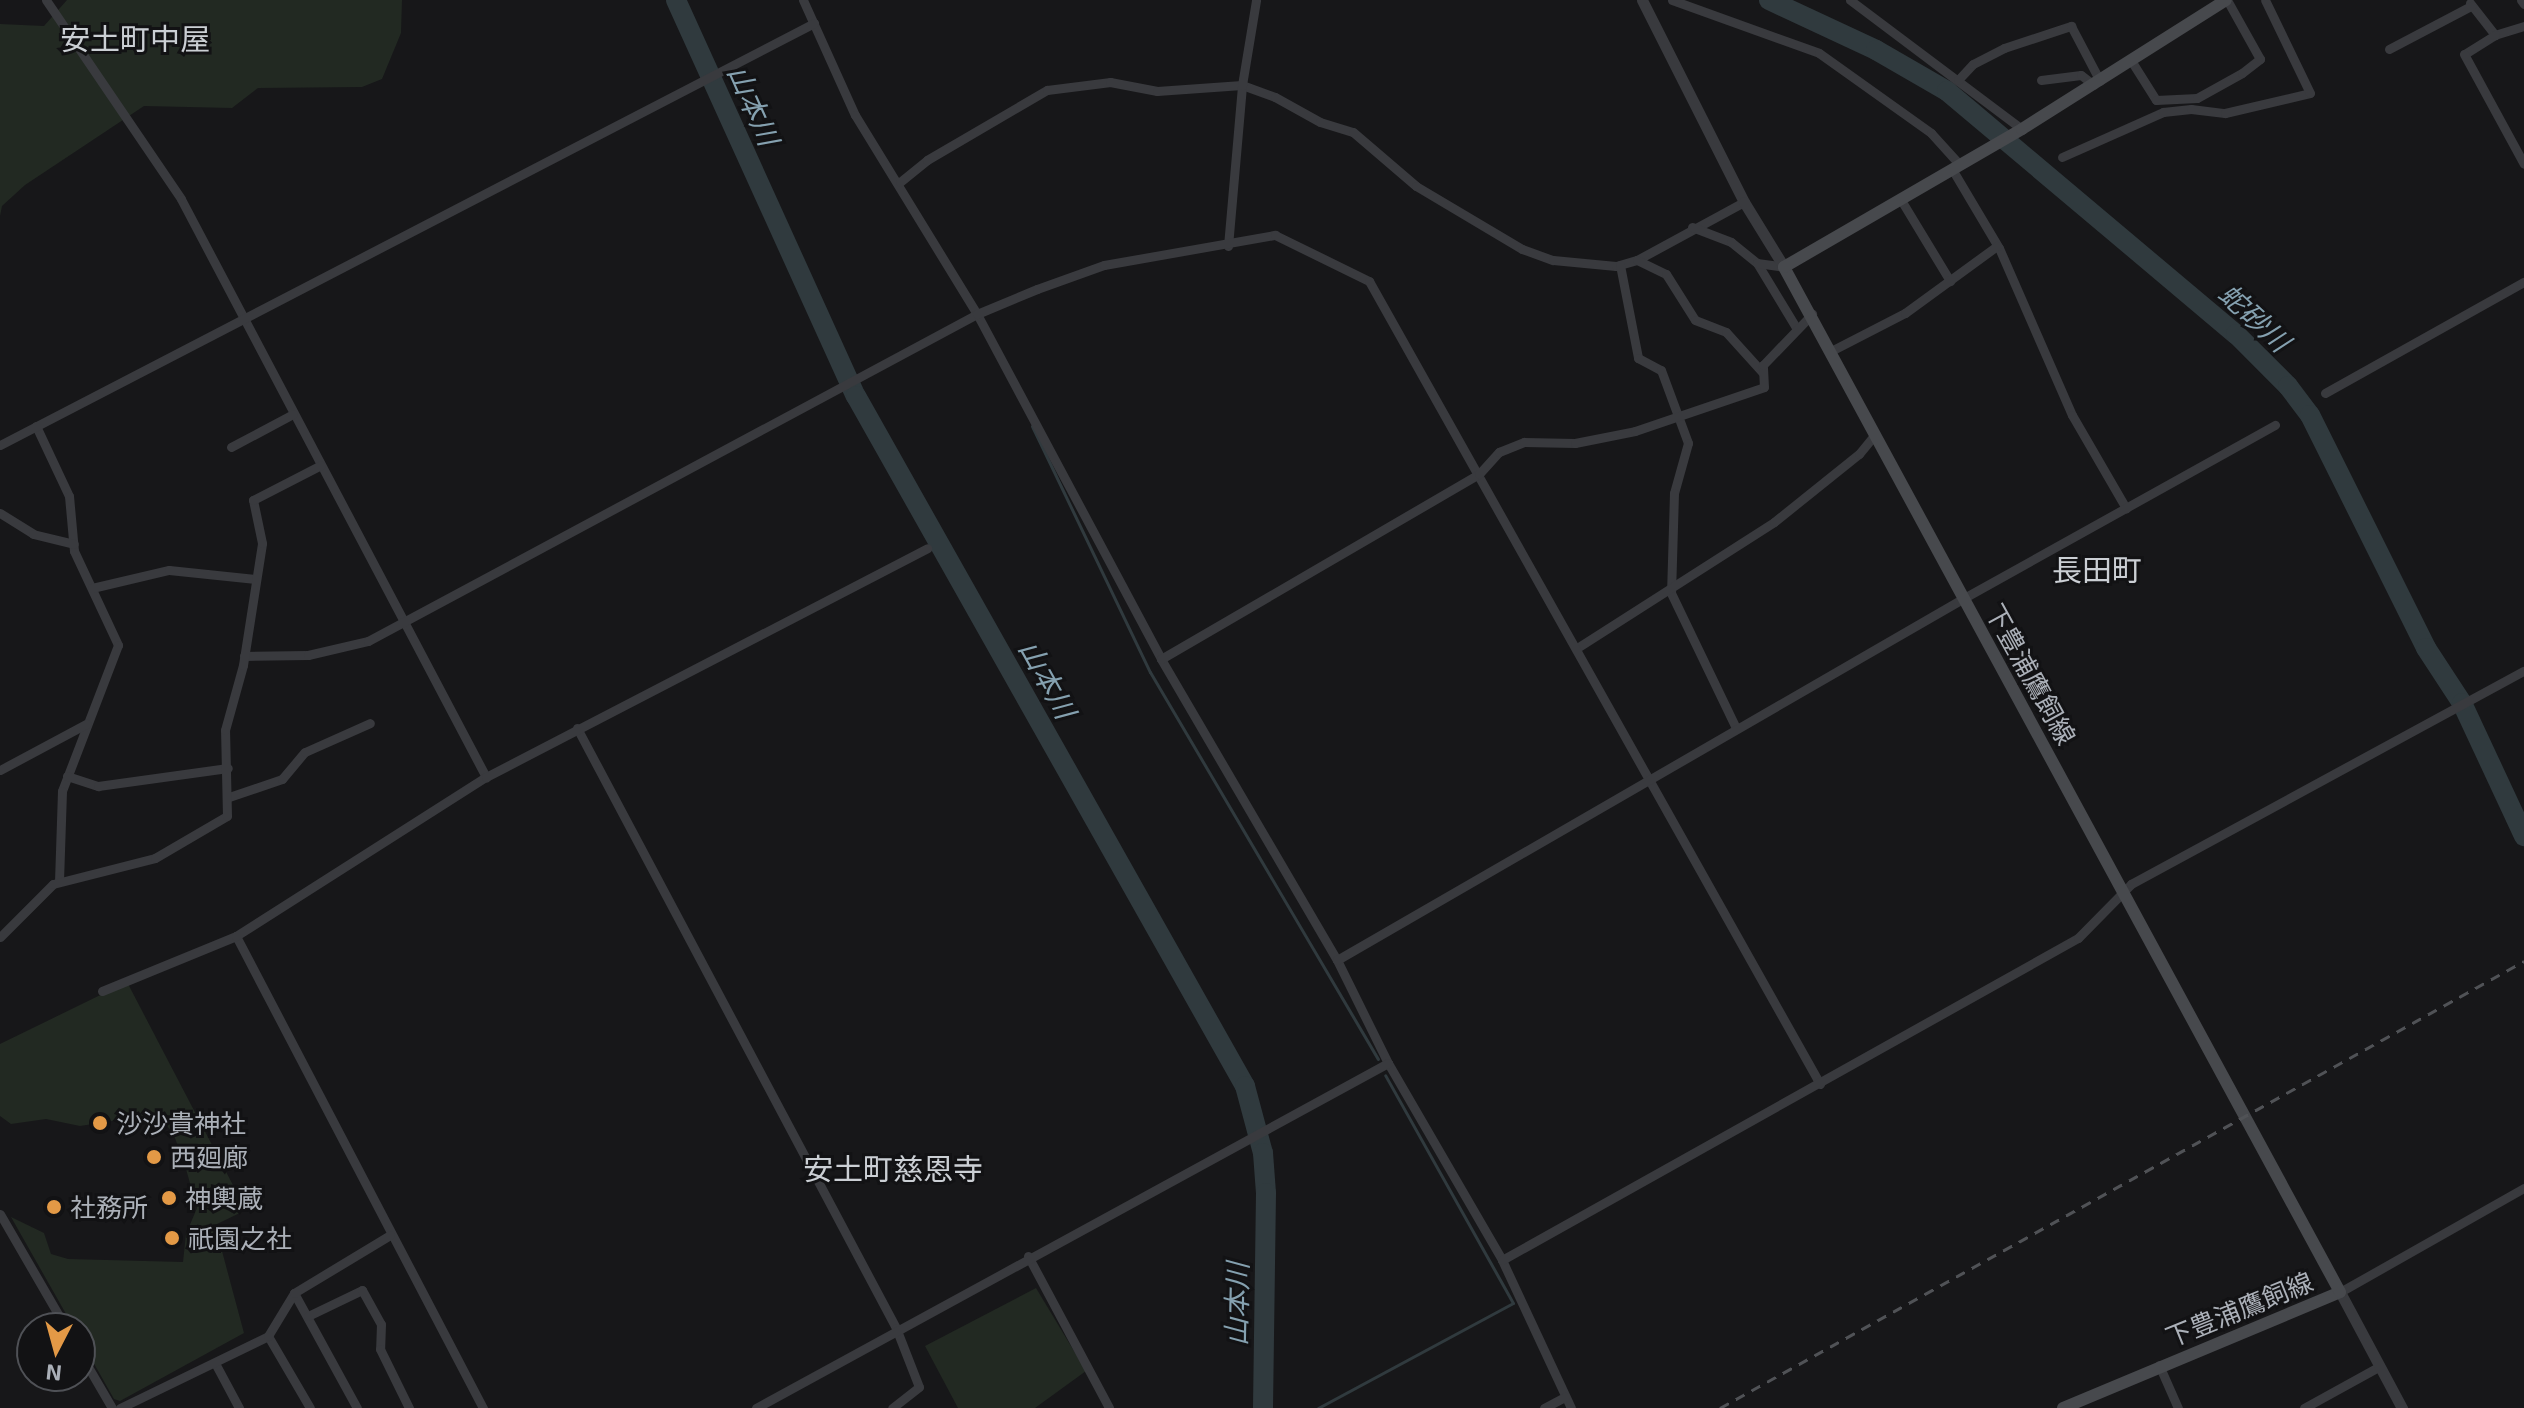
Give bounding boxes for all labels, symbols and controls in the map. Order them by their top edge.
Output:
district label: 安土町中屋 [60,20,210,56]
water label: 山本川 [722,60,786,150]
water label: 蛇砂川 [2213,276,2297,358]
district label: 長田町 [2052,551,2142,587]
street label: 下豊浦鷹飼線 [1980,598,2082,750]
water label: 山本川 [1013,634,1083,724]
place label: 沙沙貴神社 [116,1107,246,1139]
marker: 沙沙貴神社 [91,1114,109,1132]
place label: 西廻廊 [170,1141,248,1173]
marker: 西廻廊 [145,1148,163,1166]
district label: 安土町慈恩寺 [803,1150,983,1186]
place label: 神輿蔵 [185,1182,263,1214]
marker: 神輿蔵 [160,1189,178,1207]
place label: 社務所 [70,1191,148,1223]
marker: 社務所 [45,1198,63,1216]
place label: 祇園之社 [188,1222,292,1254]
marker: 祇園之社 [163,1229,181,1247]
water label: 山本川 [1218,1262,1254,1346]
street label: 下豊浦鷹飼線 [2161,1265,2317,1353]
north arrow [16,1312,96,1392]
text: N [44,1360,63,1388]

